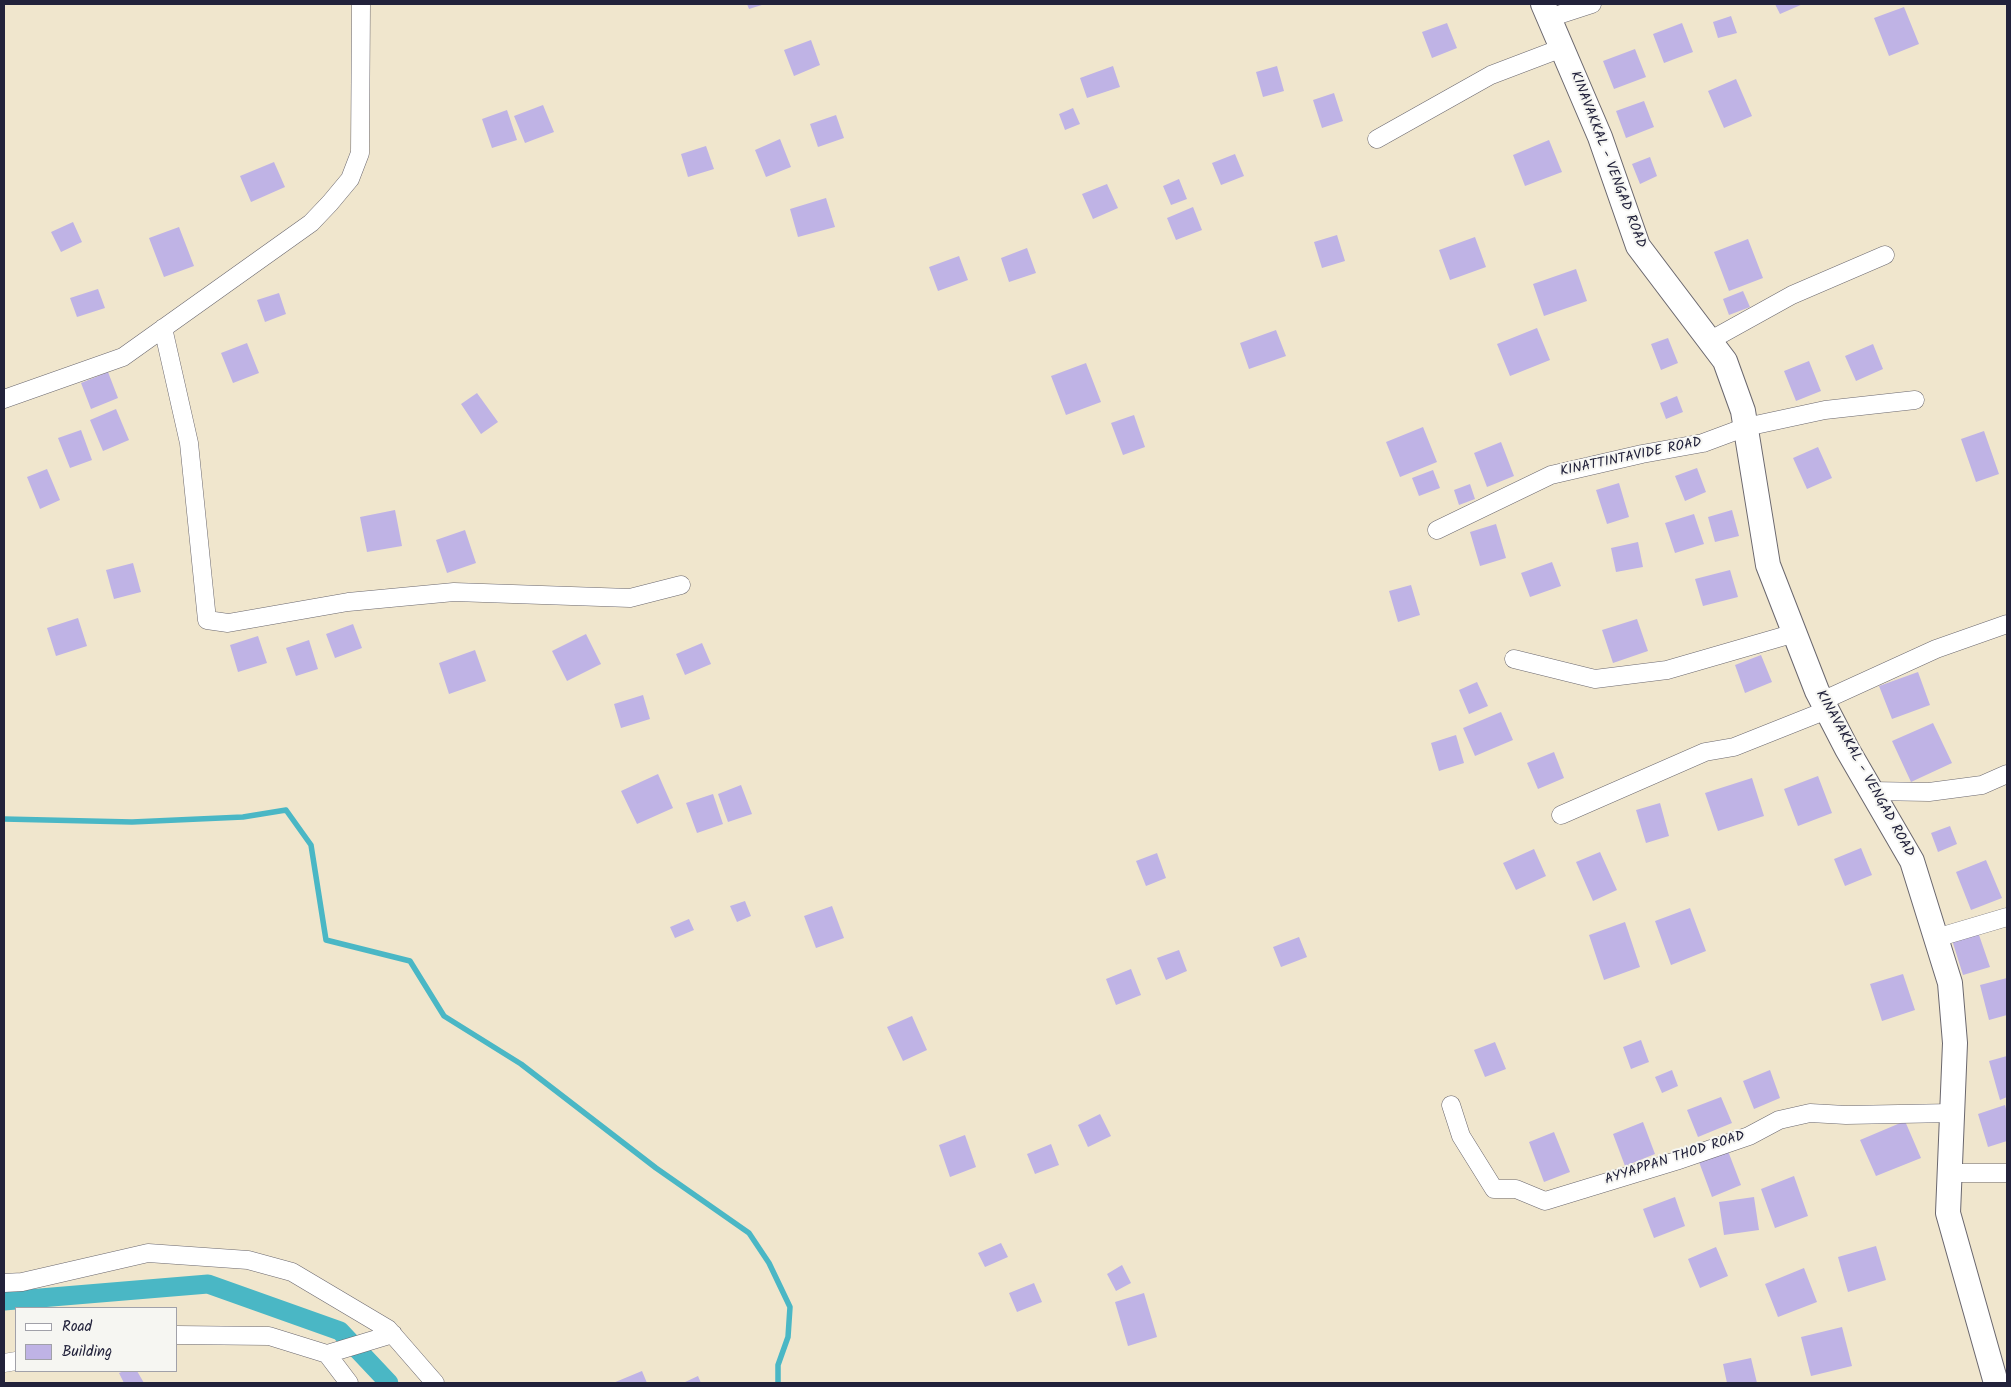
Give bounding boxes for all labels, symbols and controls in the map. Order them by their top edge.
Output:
street label: KINAVAKKAL - VENGAD ROAD [1565,69,1649,251]
street label: KINATTINTAVIDE ROAD [1559,435,1703,481]
street label: KINAVAKKAL - VENGAD ROAD [1811,688,1917,860]
street label: AYYAPPAN THOD ROAD [1603,1128,1747,1190]
legend [15,1307,178,1372]
text: Road [62,1315,92,1339]
text: Building [62,1340,112,1364]

